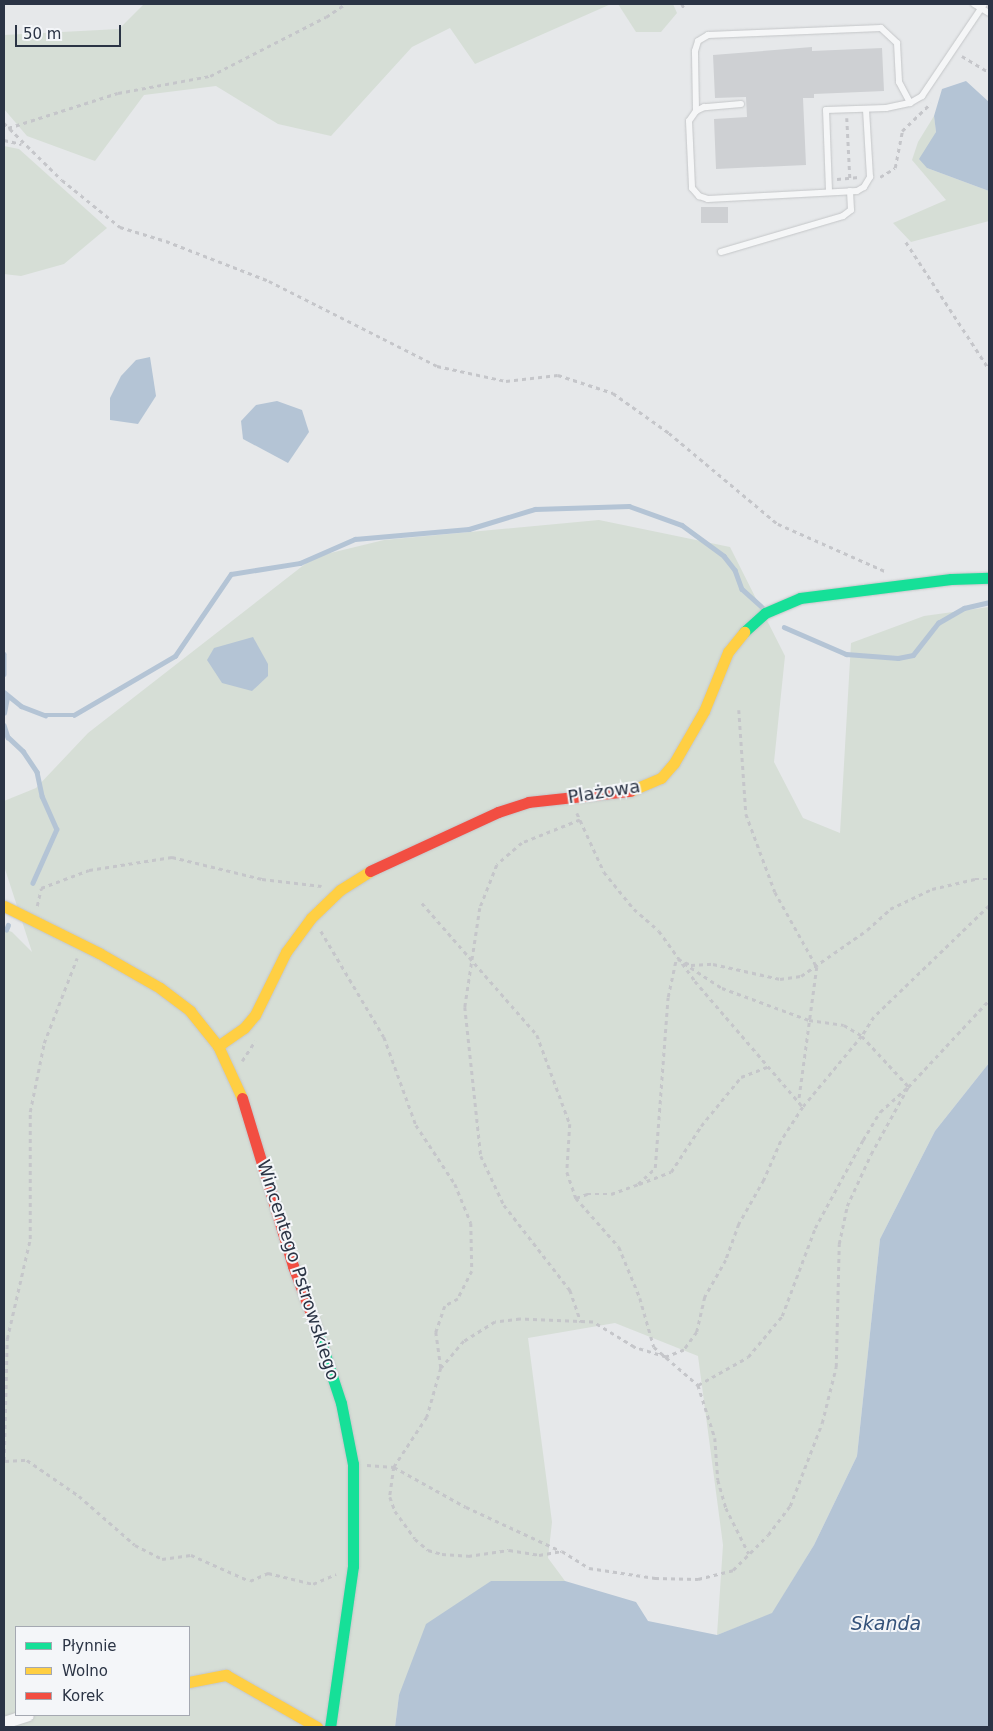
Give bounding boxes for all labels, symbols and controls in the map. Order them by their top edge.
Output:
scale bar [18,15,124,47]
text: 50 m [23,25,61,43]
street label: Plażowa [566,776,642,808]
street label: Wincentego Pstrowskiego [252,1157,344,1383]
water label: Skanda [851,1613,921,1635]
legend [15,1626,190,1716]
text: Płynnie [62,1637,117,1655]
text: Wolno [62,1662,108,1680]
text: Korek [62,1687,104,1705]

